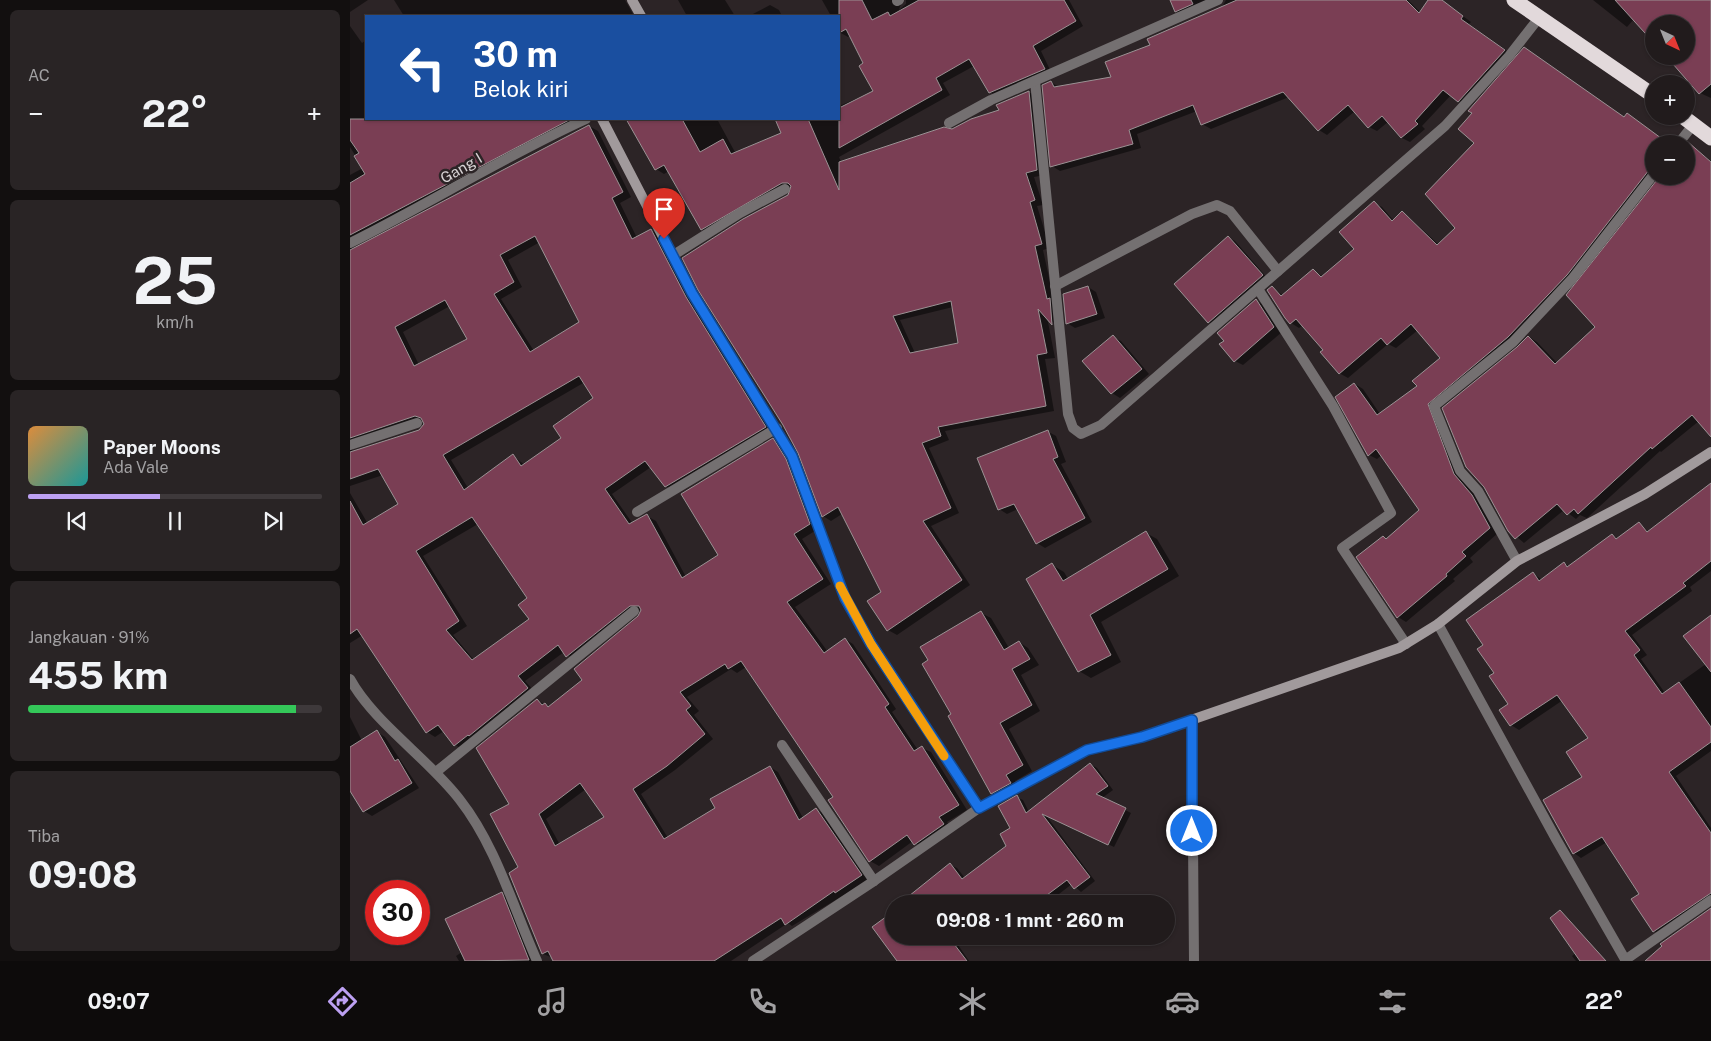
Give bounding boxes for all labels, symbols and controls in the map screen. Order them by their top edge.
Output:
north arrow [1645,15,1695,65]
map controls [1645,15,1695,185]
text: 30 m [473,34,558,75]
icon: left [390,35,455,100]
text: AC [28,66,50,85]
button: + [1645,75,1695,125]
text: Belok kiri [473,76,569,102]
text: 22° [142,91,208,136]
text: − [28,97,44,130]
text: + [306,97,322,130]
button: − [1645,135,1695,185]
street label: Gang I [437,149,485,187]
pin [643,188,685,239]
icon: arrive [650,195,678,223]
text: 25 [132,242,218,319]
text: km/h [156,313,194,332]
text: Paper Moons [103,436,221,458]
text: Ada Vale [103,458,168,477]
icon: previous [63,507,91,535]
icon: pause [161,507,189,535]
icon: next [259,507,287,535]
text: Jangkauan · 91% [28,628,150,647]
text: 455 km [28,653,168,698]
position arrow [1165,804,1217,856]
text: Tiba [28,827,60,846]
text: 09:08 [28,852,138,897]
speed limit sign: 30 [365,880,430,945]
text: 09:08 · 1 mnt · 260 m [936,909,1124,931]
icon: directions [325,984,360,1019]
icon: music [535,984,570,1019]
icon: phone [745,984,780,1019]
icon: climate [955,984,990,1019]
icon: car [1165,984,1200,1019]
icon: filters [1375,984,1410,1019]
text: 09:07 [88,988,150,1014]
text: 22° [1585,988,1623,1014]

